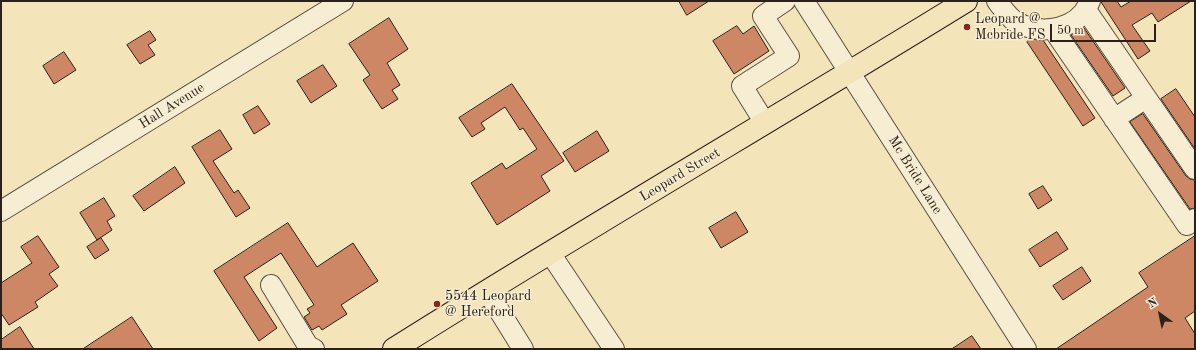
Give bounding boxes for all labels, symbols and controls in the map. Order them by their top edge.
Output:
place label: Leopard @ Mcbride FS [975,11,1045,44]
scale bar [1052,16,1158,42]
marker: Leopard @ Mcbride FS [962,22,972,32]
text: 50 m [1057,25,1084,37]
street label: Hall Avenue [136,79,208,133]
street label: Mc Bride Lane [884,133,946,217]
street label: Leopard Street [637,144,723,206]
place label: 5544 Leopard @ Hereford [445,288,531,320]
north arrow [1140,294,1180,334]
text: N [1147,297,1160,310]
marker: 5544 Leopard @ Hereford [432,299,442,309]

